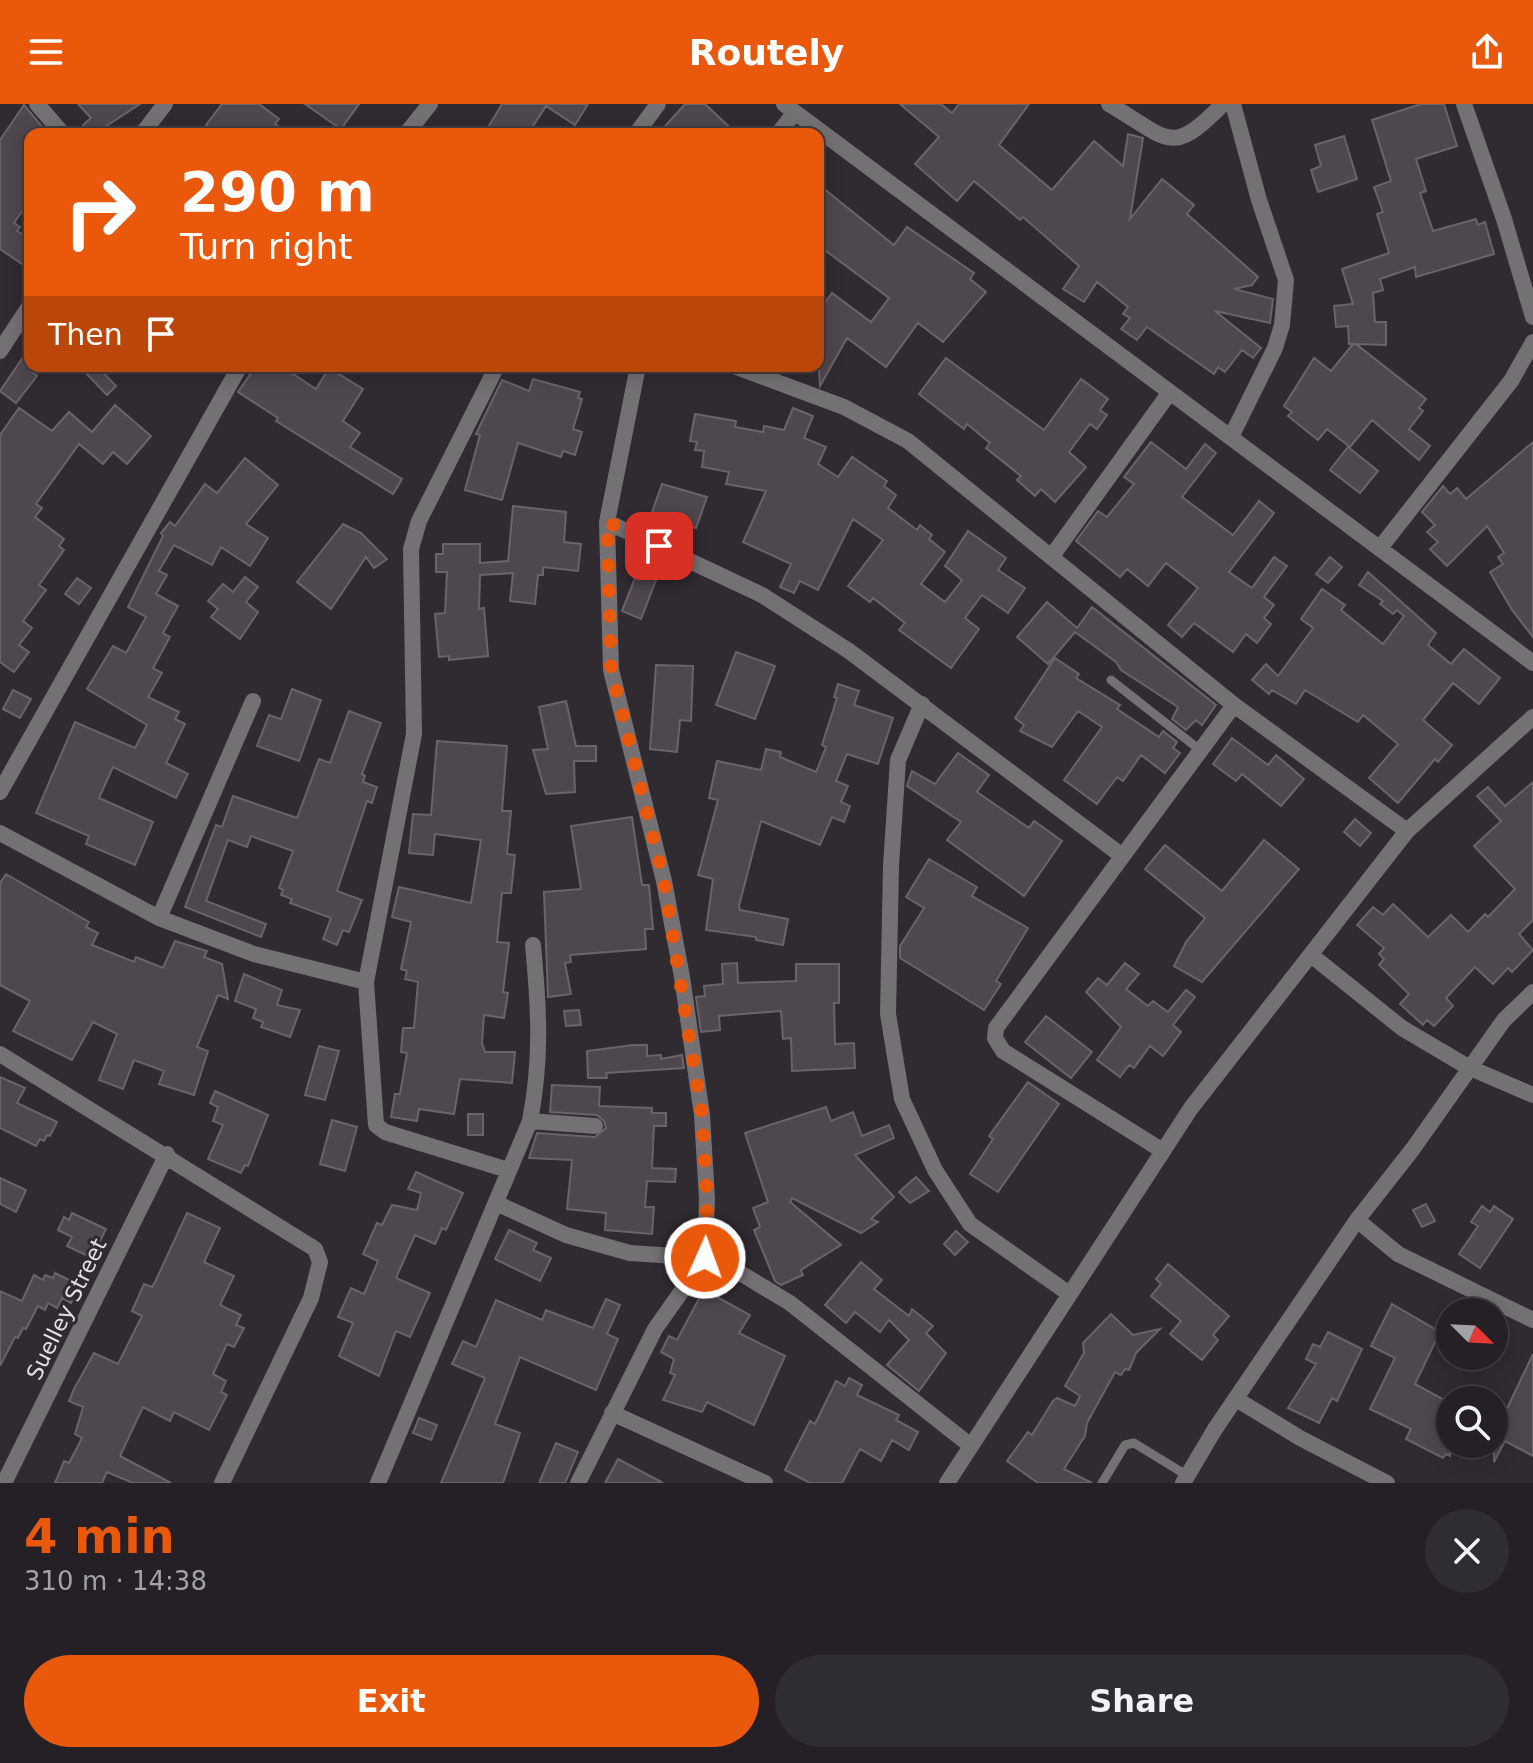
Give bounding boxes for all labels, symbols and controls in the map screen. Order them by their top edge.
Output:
icon: menu [24,30,68,74]
icon: share [1465,30,1509,74]
text: Routely [689,32,844,73]
text: 290 m [180,159,375,224]
icon: right [48,160,152,264]
text: Turn right [180,226,352,267]
icon: arrive [139,312,183,356]
text: Then [48,317,123,352]
pin [625,512,693,580]
icon: arrive [637,524,681,568]
position arrow [663,1216,747,1300]
street label: Suelley Street [21,1234,112,1384]
north arrow [1436,1298,1508,1370]
map controls [1436,1298,1508,1458]
button: search [1436,1386,1508,1458]
text: 4 min [24,1508,175,1564]
button: close [1425,1509,1509,1593]
text: 310 m · 14:38 [24,1566,207,1596]
button: Exit [24,1655,759,1747]
button: Share [775,1655,1509,1747]

